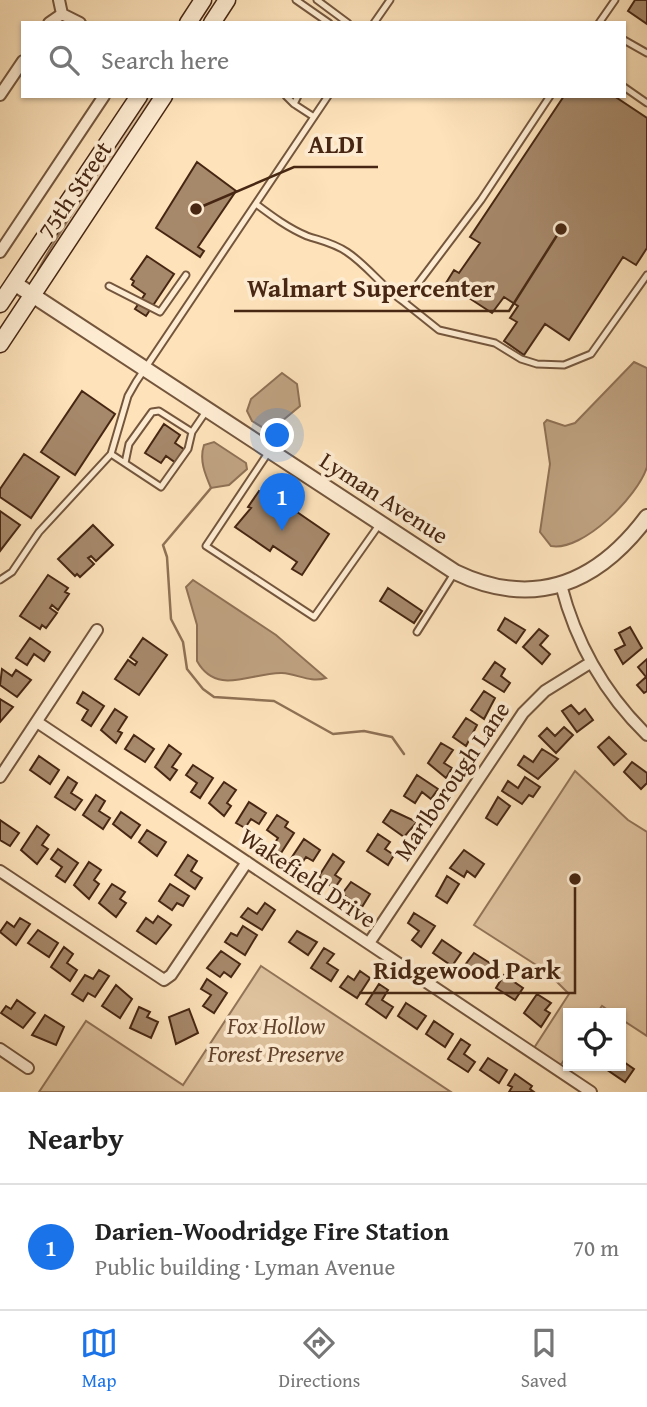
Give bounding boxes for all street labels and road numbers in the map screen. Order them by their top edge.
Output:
street label: 75th Street [29,133,120,246]
street label: Lyman Avenue [313,443,455,552]
street label: Marlborough Lane [385,694,518,867]
street label: Wakefield Drive [233,819,384,936]

